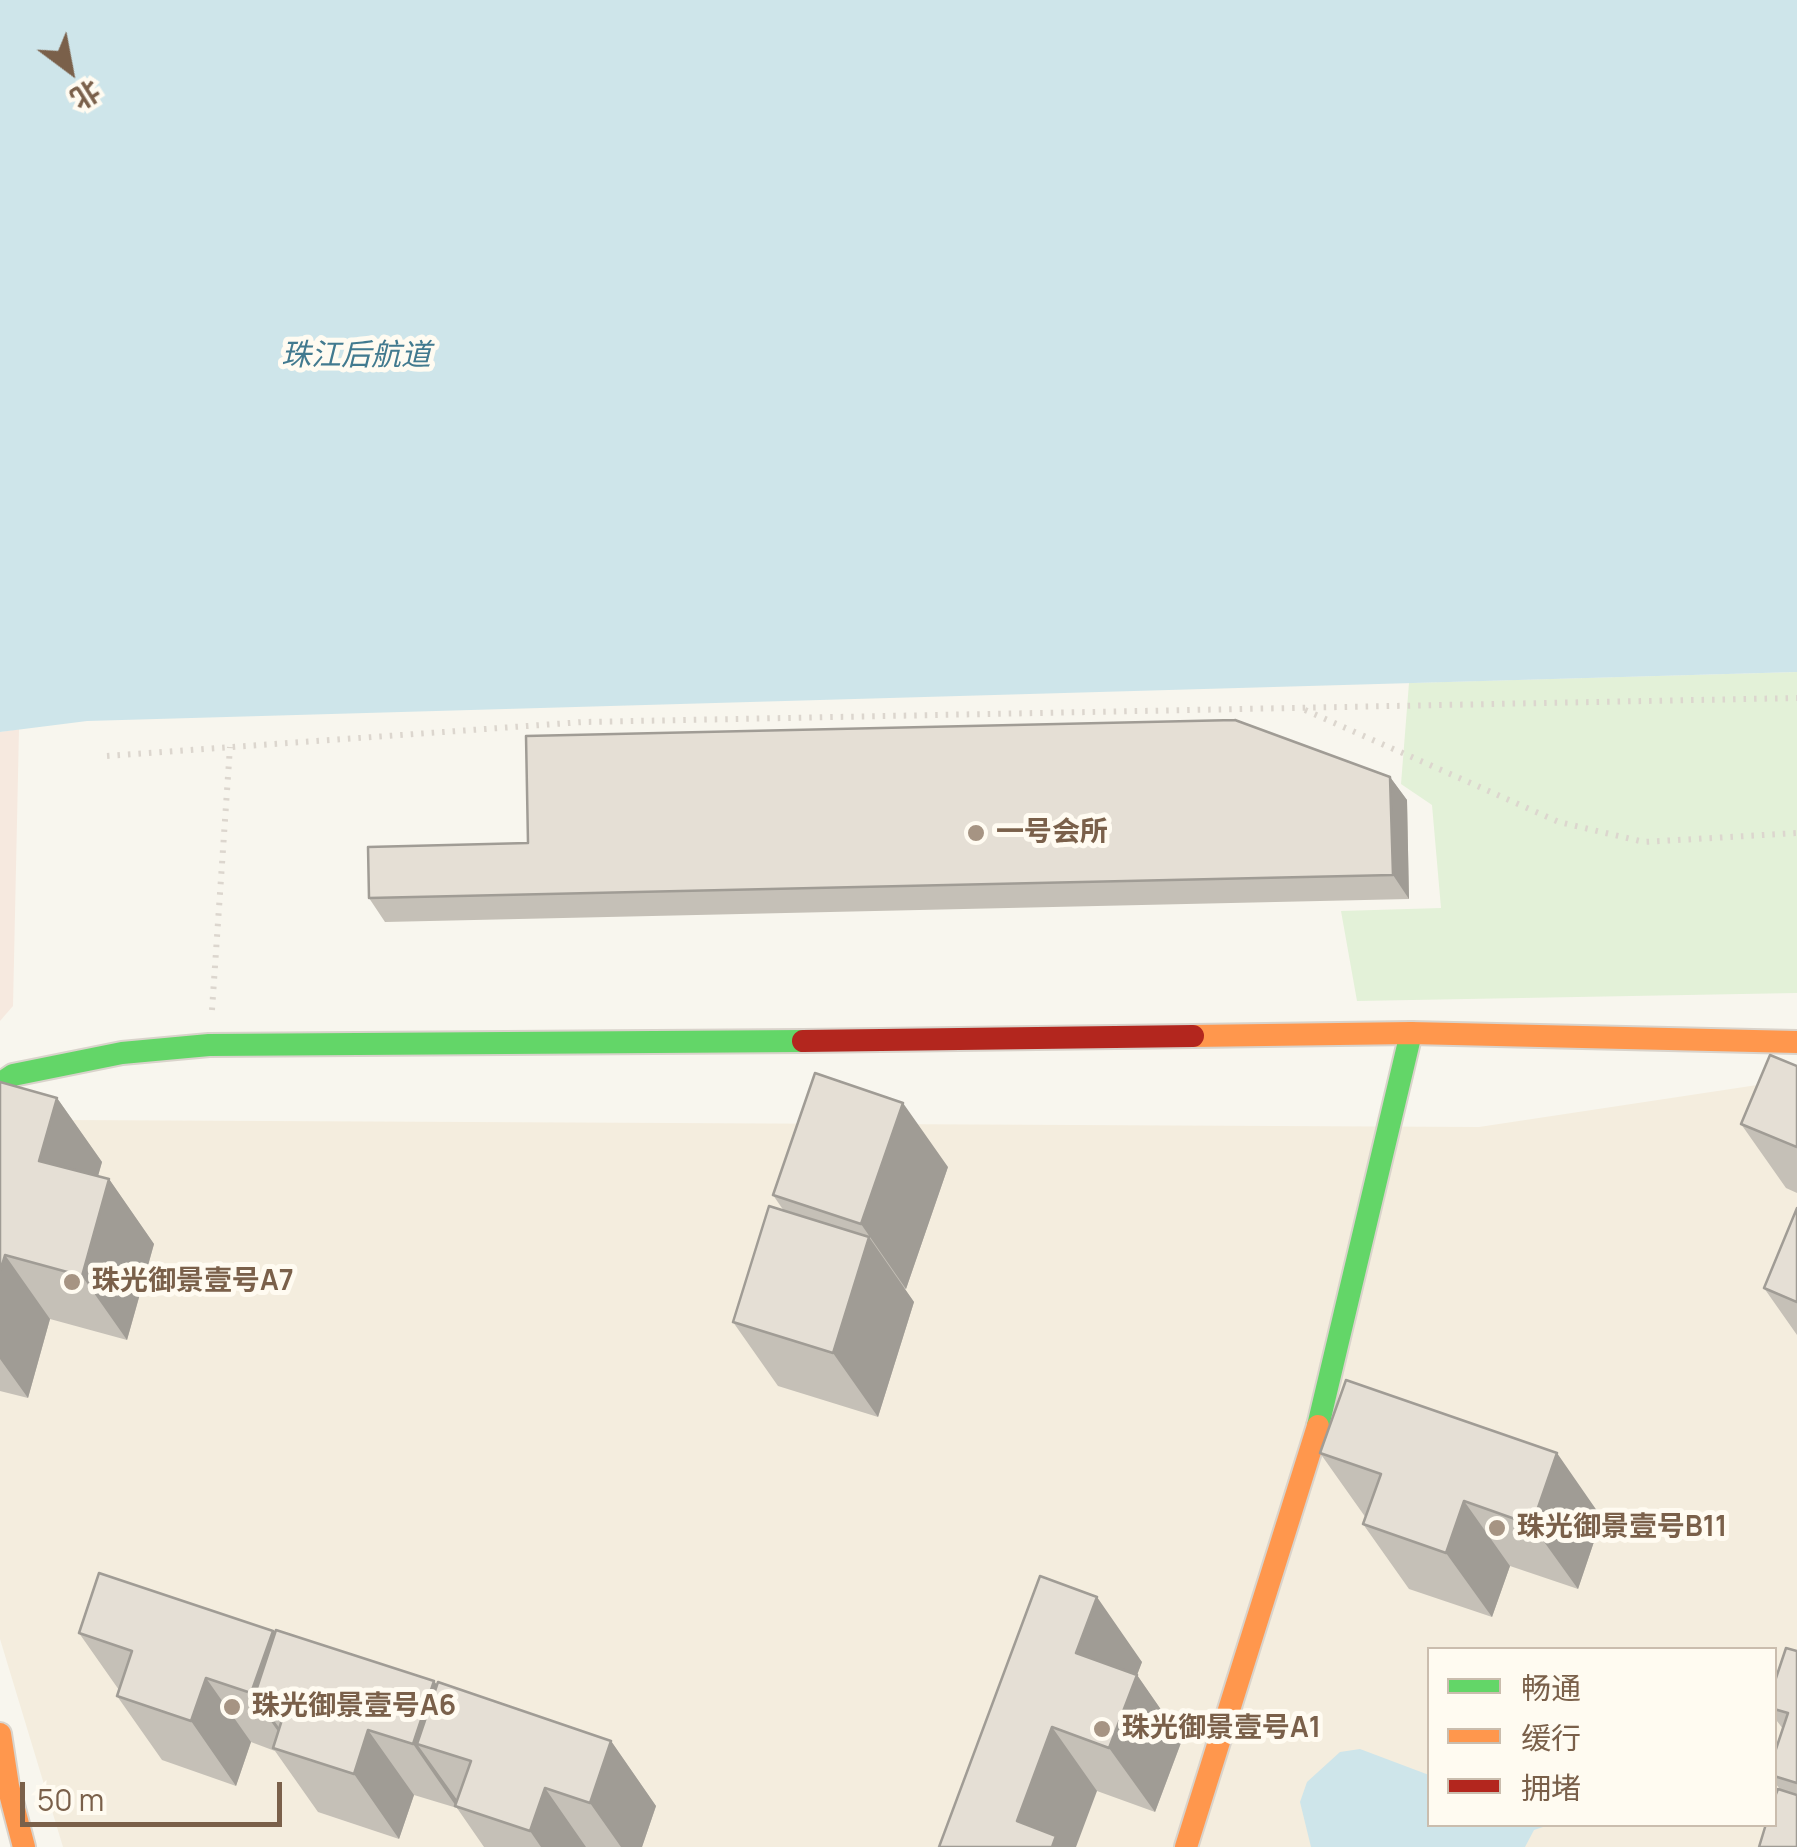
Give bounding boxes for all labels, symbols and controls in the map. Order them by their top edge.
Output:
north arrow [20,20,120,120]
text: 北 [64,72,108,119]
water label: 珠江后航道 [281,339,431,375]
place label: 一号会所 [996,816,1108,850]
marker: 一号会所 [965,822,987,844]
place label: 珠光御景壹号A7 [92,1265,294,1299]
marker: 珠光御景壹号A7 [61,1271,83,1293]
place label: 珠光御景壹号B11 [1517,1511,1727,1545]
marker: 珠光御景壹号B11 [1486,1517,1508,1539]
legend [1427,1647,1777,1827]
text: 畅通 [1521,1667,1581,1708]
place label: 珠光御景壹号A6 [252,1690,456,1724]
marker: 珠光御景壹号A6 [221,1696,243,1718]
place label: 珠光御景壹号A1 [1122,1712,1321,1746]
text: 缓行 [1521,1717,1581,1758]
marker: 珠光御景壹号A1 [1091,1718,1113,1740]
scale bar [25,1762,288,1824]
text: 拥堵 [1521,1767,1581,1808]
text: 50 m [37,1779,104,1820]

